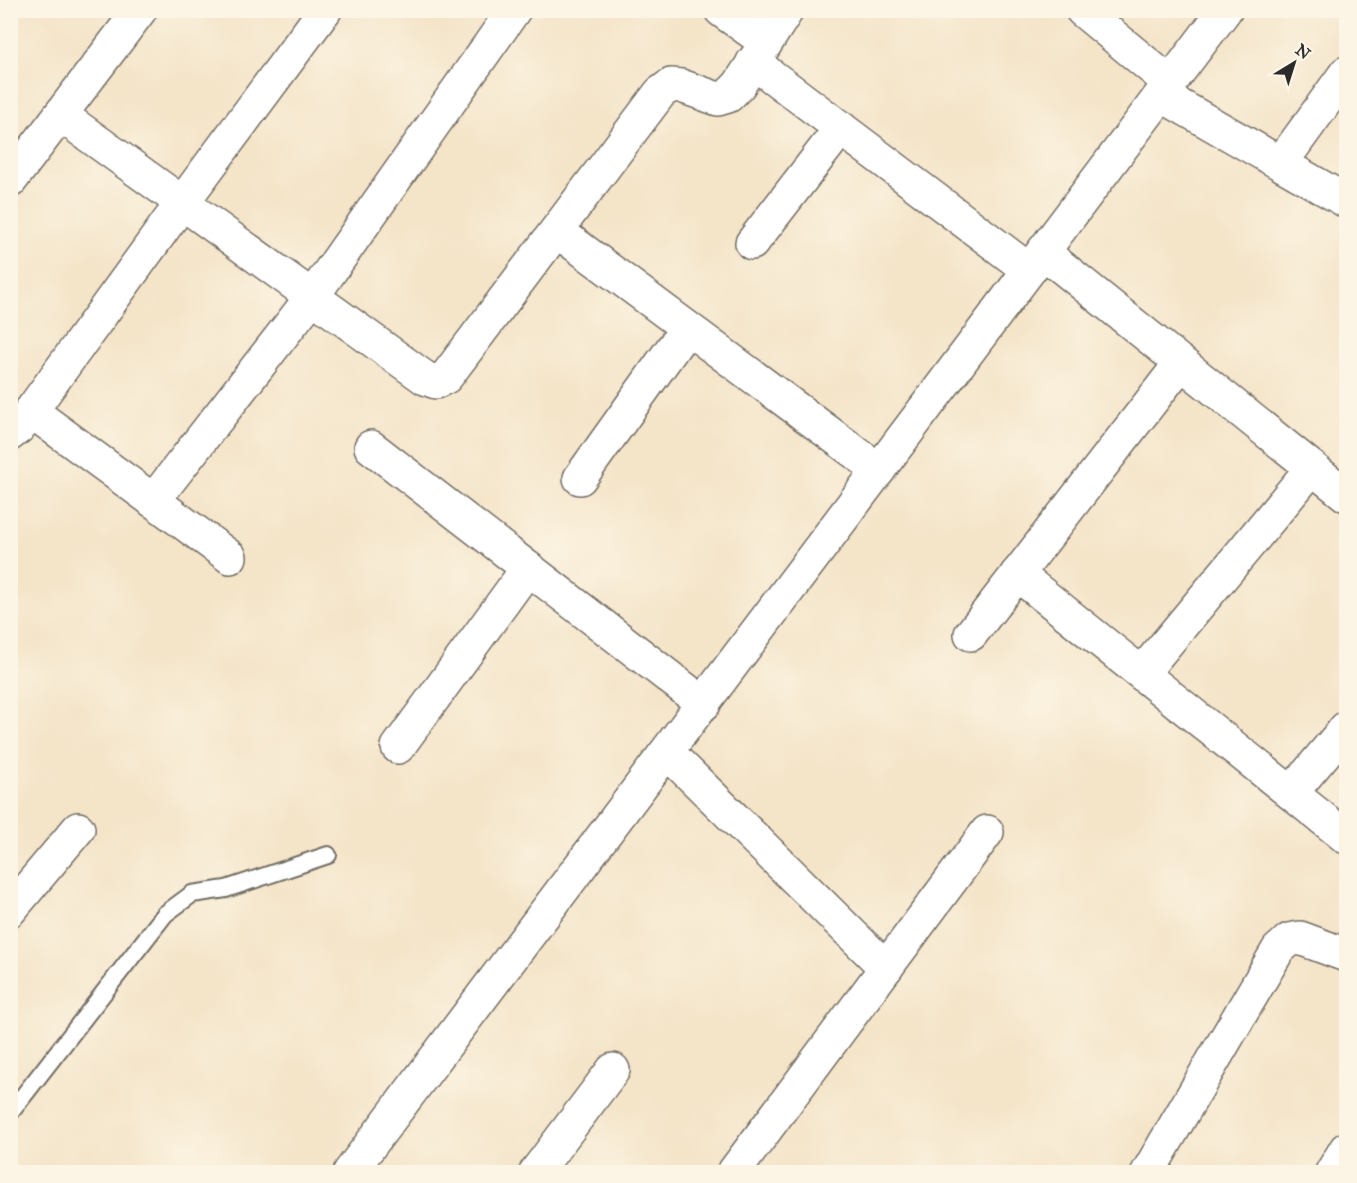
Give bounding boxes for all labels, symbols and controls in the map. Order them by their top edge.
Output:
north arrow [1264,33,1324,93]
text: N [1292,40,1314,63]

